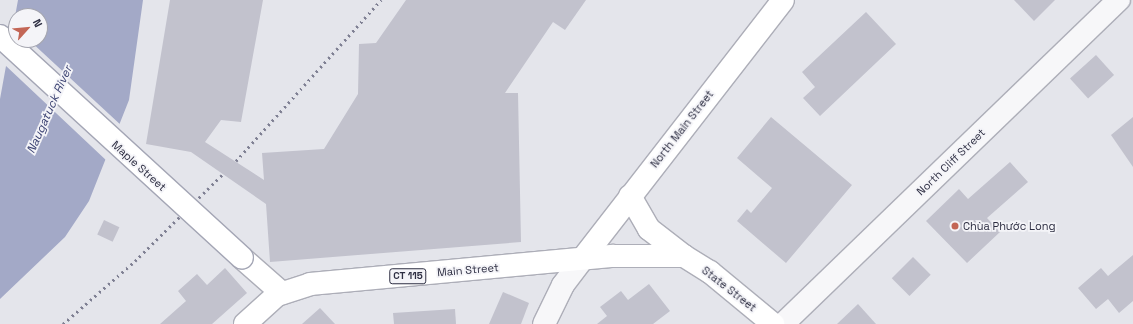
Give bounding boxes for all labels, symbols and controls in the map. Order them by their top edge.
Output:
north arrow [8,8,48,48]
text: N [30,17,46,29]
water label: Naugatuck River [24,64,76,156]
street label: North Main Street [648,88,716,170]
street label: North Cliff Street [914,126,988,198]
street label: Maple Street [109,138,169,194]
place label: Chùa Phước Long [963,219,1056,233]
marker: Chùa Phước Long [950,221,960,231]
street label: Main Street [437,261,499,279]
street label: State Street [699,264,759,314]
road number: CT 115 [389,268,427,284]

